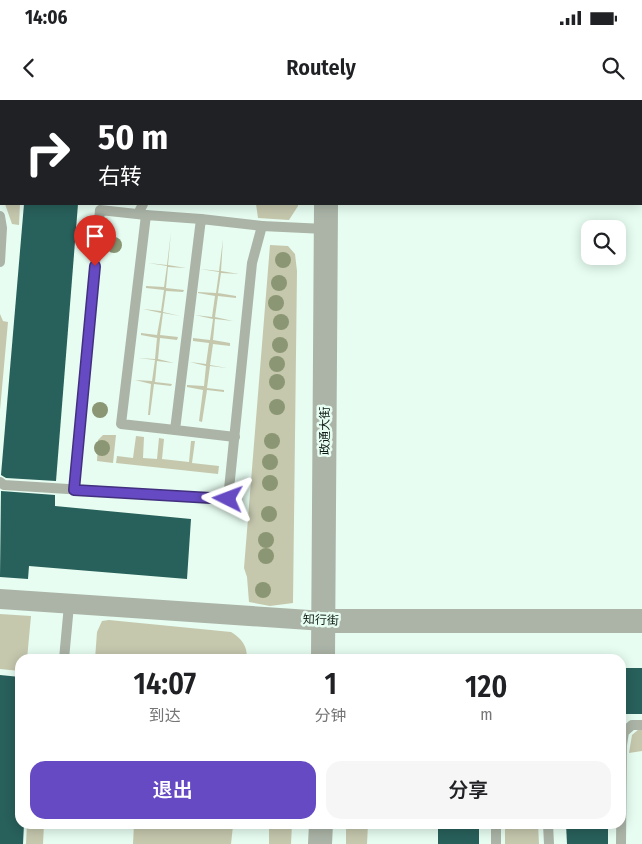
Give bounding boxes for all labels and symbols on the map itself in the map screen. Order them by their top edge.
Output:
pin [74,215,116,266]
street label: 政通大街 [318,407,332,455]
position arrow [201,472,253,524]
street label: 知行街 [303,612,339,628]

